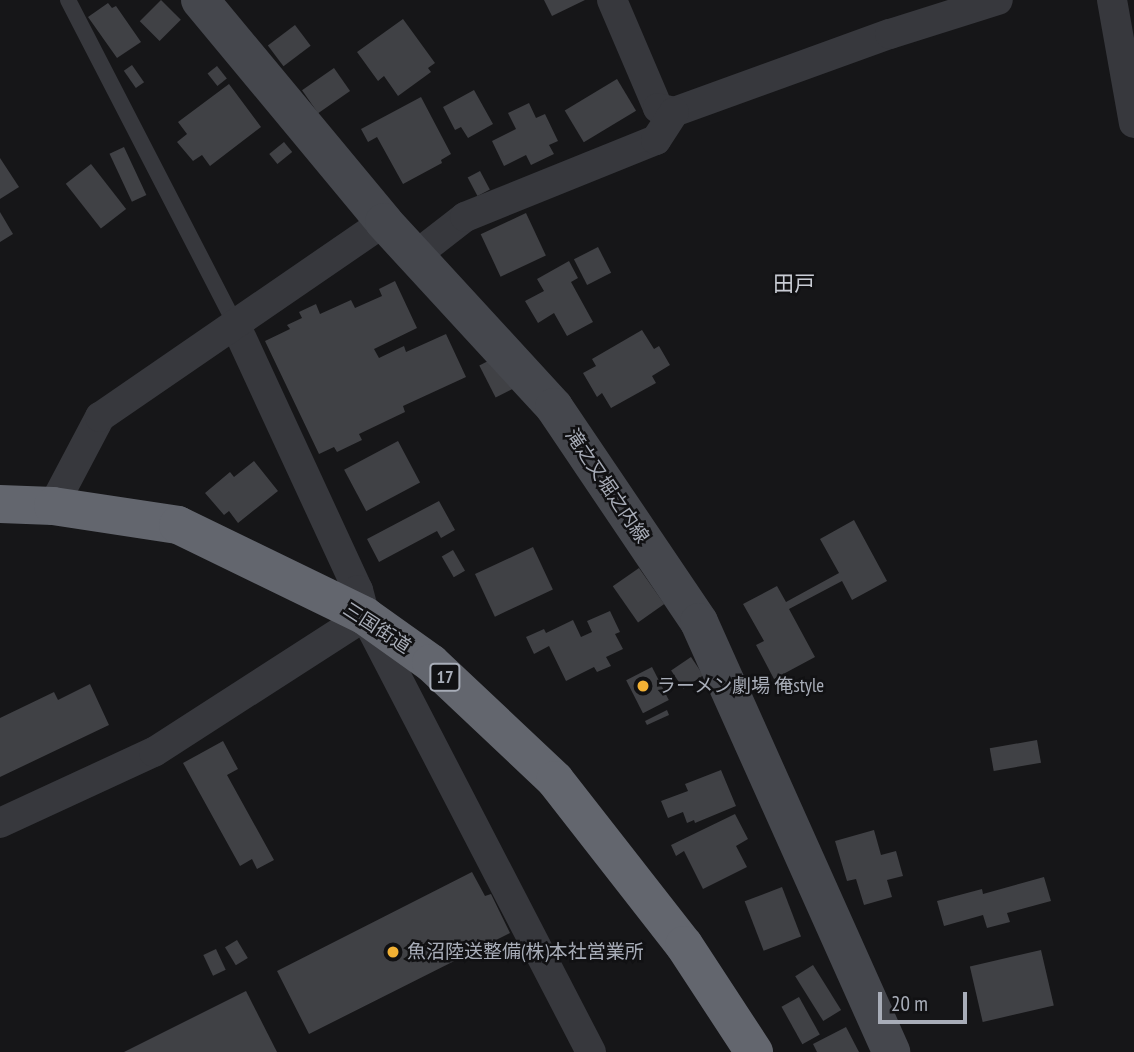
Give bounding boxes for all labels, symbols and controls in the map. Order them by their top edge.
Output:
district label: 田戸 [773,271,815,297]
street label: 滝之又堀之内線 [560,424,654,548]
street label: 三国街道 [339,598,415,658]
road number: 17 [429,662,461,692]
place label: ラーメン劇場 俺style [657,675,825,697]
marker: ラーメン劇場 俺style [635,678,651,694]
place label: 魚沼陸送整備(株)本社営業所 [407,941,644,963]
marker: 魚沼陸送整備(株)本社営業所 [385,944,401,960]
scale bar [882,978,971,1022]
text: 20 m [891,990,928,1017]

